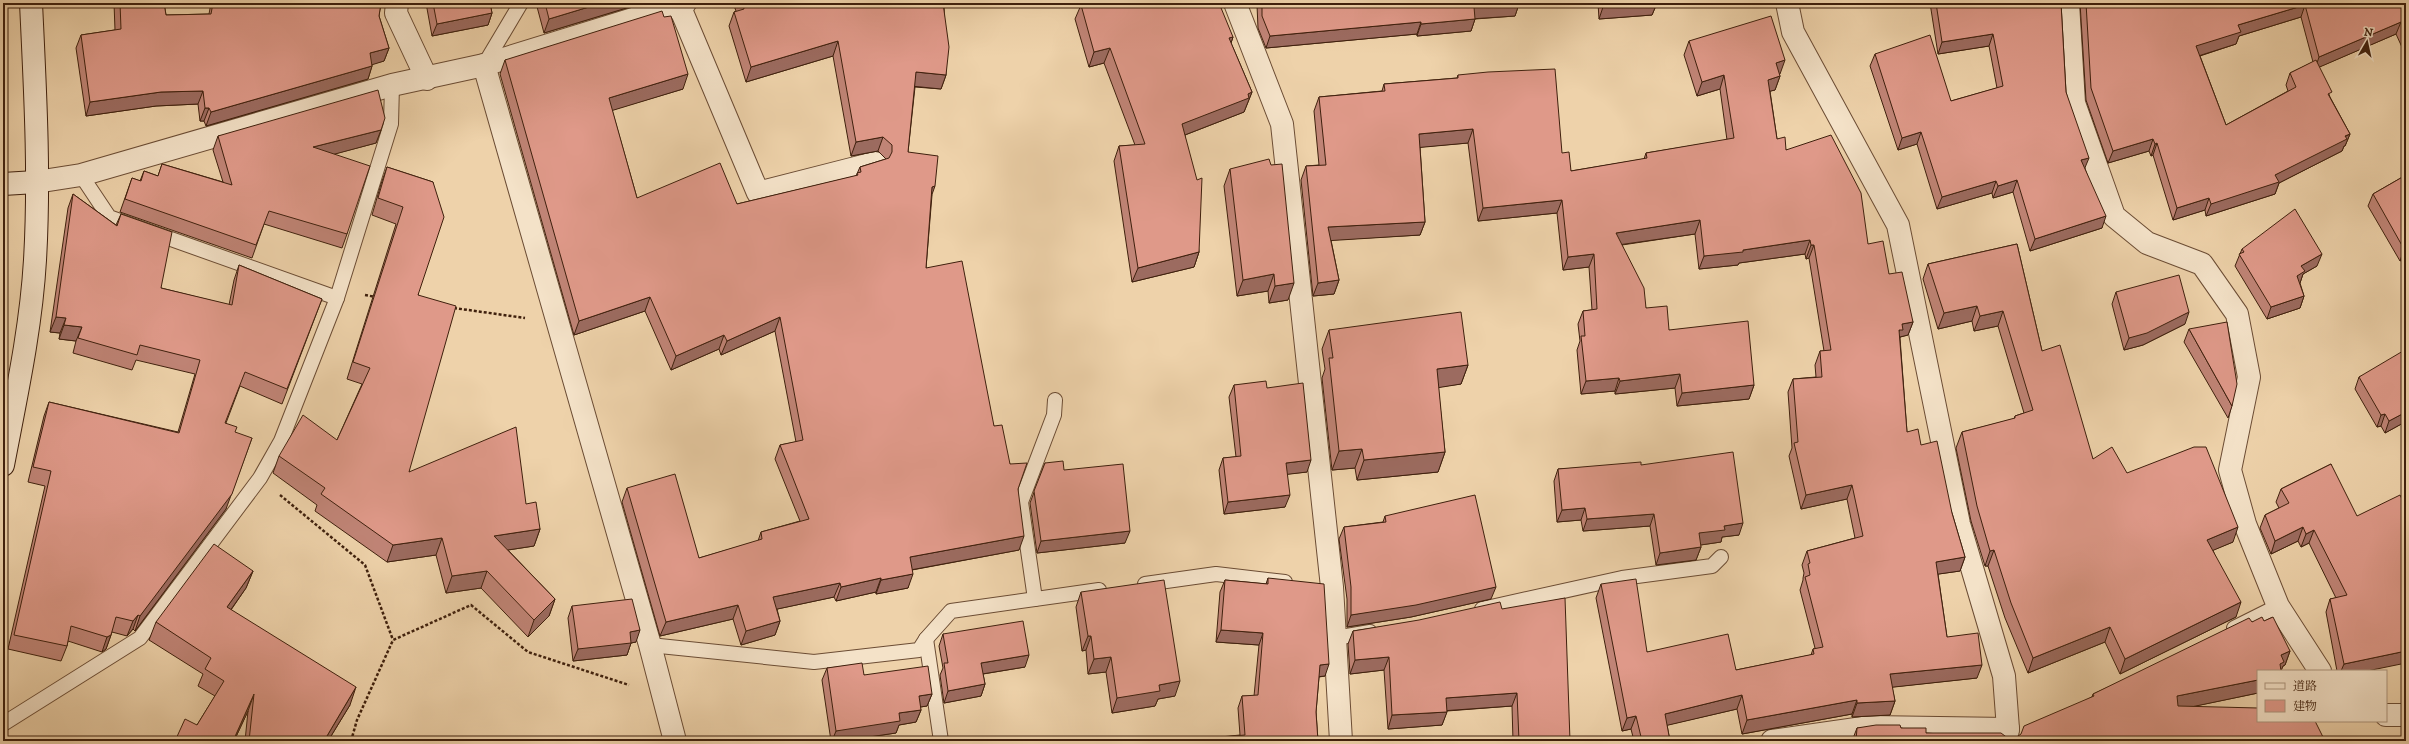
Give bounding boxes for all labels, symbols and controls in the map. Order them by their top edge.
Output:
north arrow [2347,22,2387,62]
text: N [2363,25,2374,41]
legend [2257,670,2387,722]
text: 道路 [2293,679,2317,694]
text: 建物 [2293,699,2317,714]

